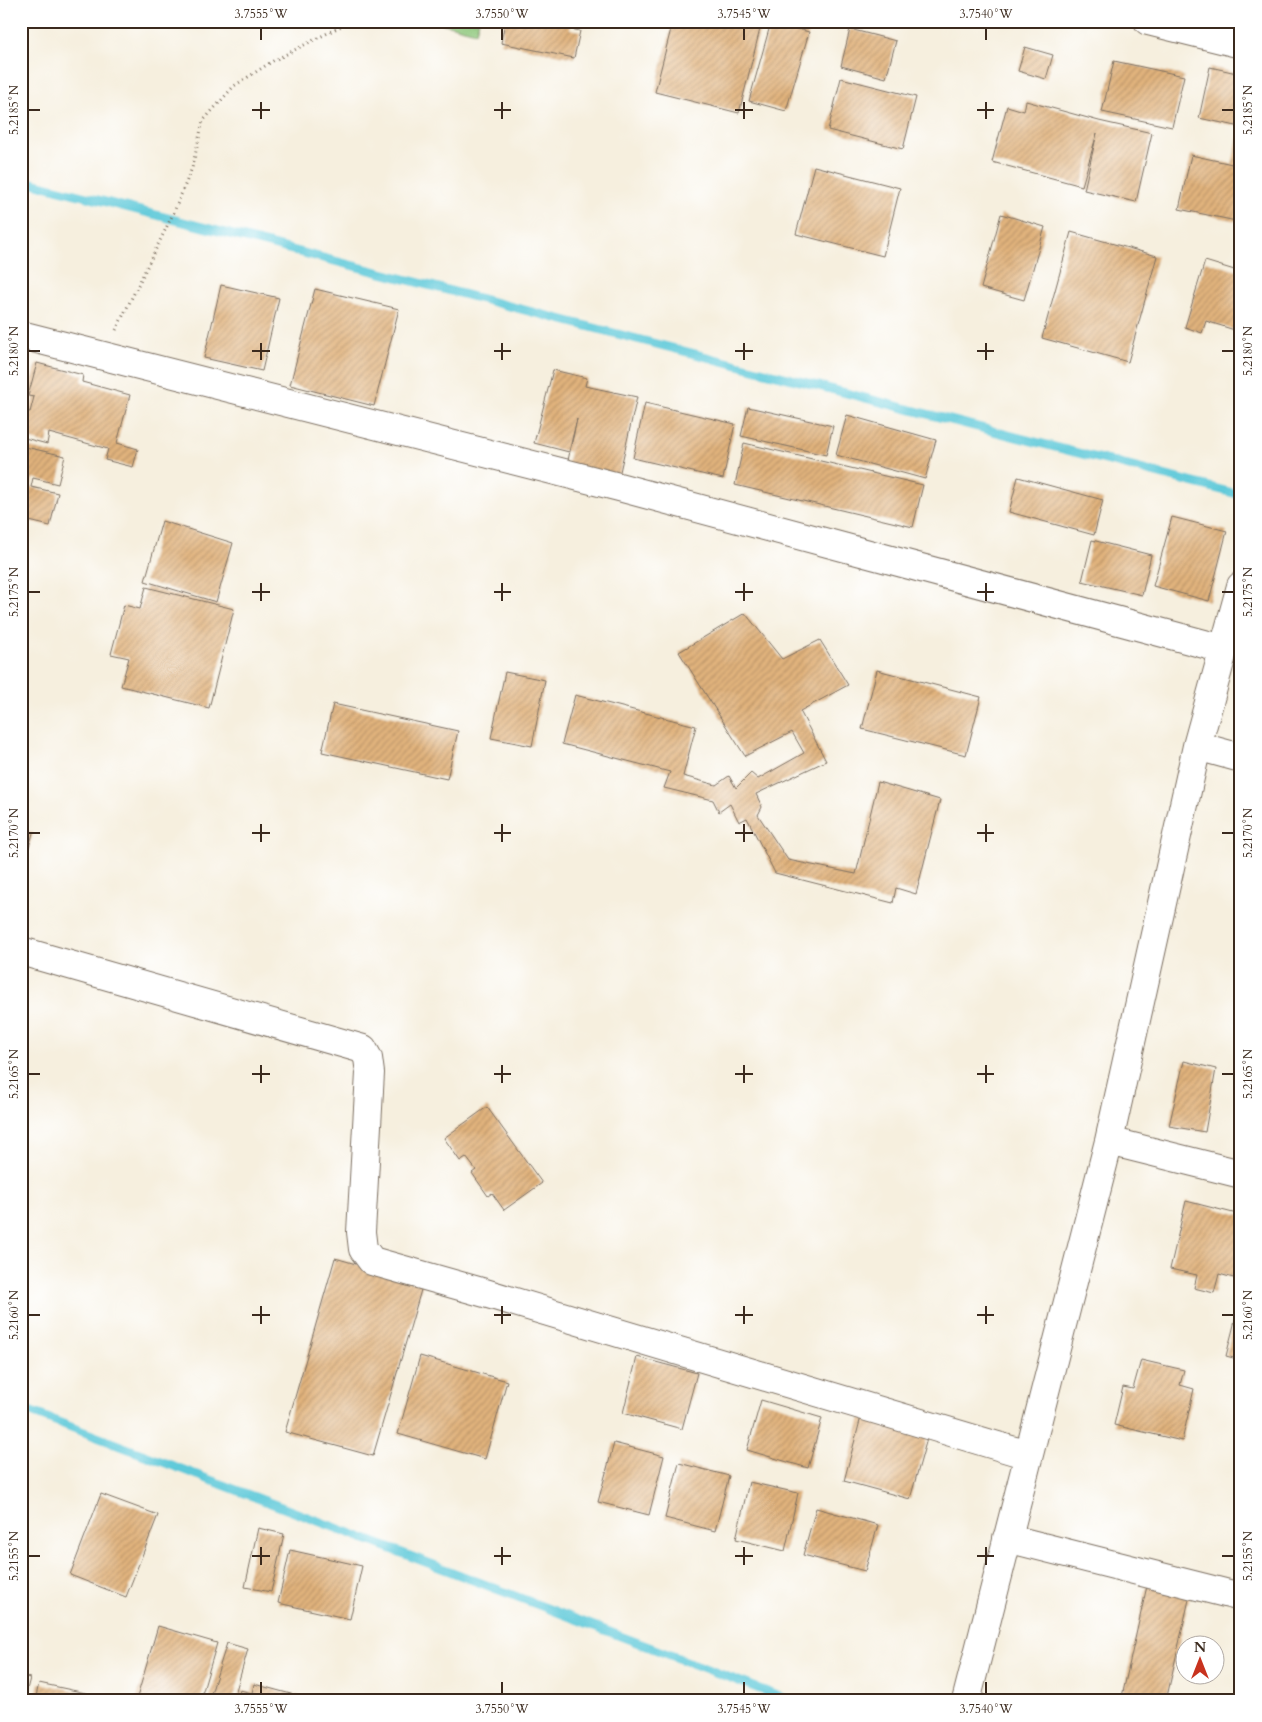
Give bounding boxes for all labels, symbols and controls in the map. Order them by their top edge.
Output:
text: 3.7555°W [234,6,288,22]
text: 3.7550°W [475,6,529,22]
text: 3.7545°W [717,6,771,22]
text: 3.7540°W [959,6,1013,22]
text: 5.2185°N [6,84,22,135]
text: 5.2185°N [1240,84,1256,135]
text: 5.2180°N [6,325,22,376]
text: 5.2180°N [1240,325,1256,376]
text: 5.2175°N [6,566,22,617]
text: 5.2175°N [1240,566,1256,617]
text: 5.2170°N [6,807,22,858]
text: 5.2170°N [1240,807,1256,858]
text: 5.2165°N [6,1048,22,1099]
text: 5.2165°N [1240,1048,1256,1099]
text: 5.2160°N [6,1289,22,1340]
text: 5.2160°N [1240,1289,1256,1340]
text: 5.2155°N [6,1530,22,1581]
text: 5.2155°N [1240,1530,1256,1581]
north arrow [1174,1634,1224,1684]
text: N [1194,1638,1206,1657]
text: 3.7555°W [234,1701,288,1717]
text: 3.7550°W [475,1701,529,1717]
text: 3.7545°W [717,1701,771,1717]
text: 3.7540°W [959,1701,1013,1717]

